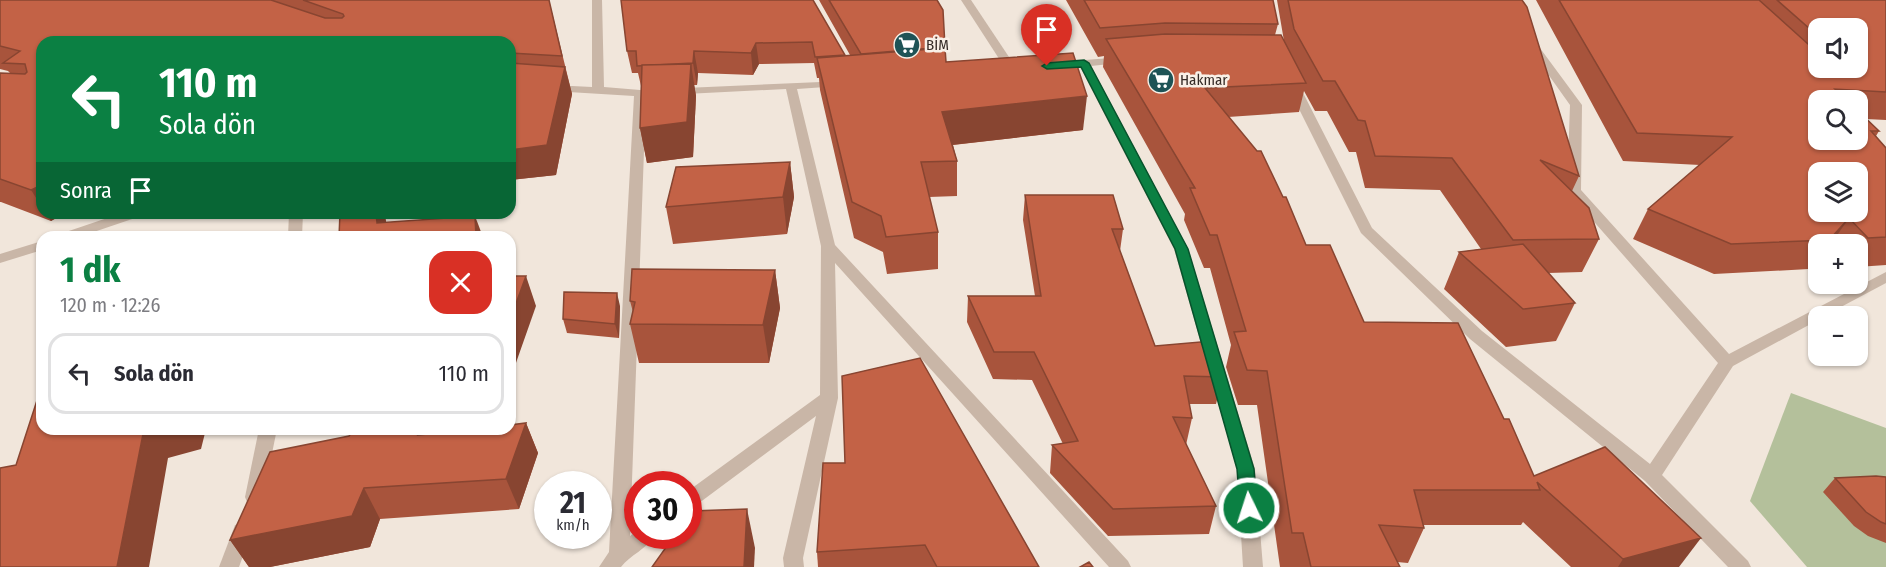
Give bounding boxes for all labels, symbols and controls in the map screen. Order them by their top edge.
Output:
pin [1021,4,1072,66]
icon: arrive [1030,13,1063,46]
map controls [1808,18,1868,366]
button: sound [1808,18,1868,78]
supermarket icon: BİM [892,30,922,60]
place label: BİM [926,36,949,54]
text: 110 m [159,58,258,108]
icon: left [60,60,138,138]
supermarket icon: Hakmar [1146,65,1176,95]
place label: Hakmar [1180,71,1228,89]
button: search [1808,90,1868,150]
text: Sola dön [159,109,256,141]
button: layers [1808,162,1868,222]
icon: arrive [124,174,157,207]
text: Sonra [60,177,112,204]
button: + [1808,234,1868,294]
text: 1 dk [60,248,121,292]
button: close [429,251,492,314]
text: 120 m · 12:26 [60,293,160,317]
button: − [1808,306,1868,366]
icon: left [63,357,96,390]
text: Sola dön [114,360,194,387]
text: 110 m [439,360,489,387]
speed limit sign: 30 [624,471,702,549]
position arrow [1217,476,1281,540]
text: 21 [560,485,586,521]
text: km/h [556,516,590,534]

